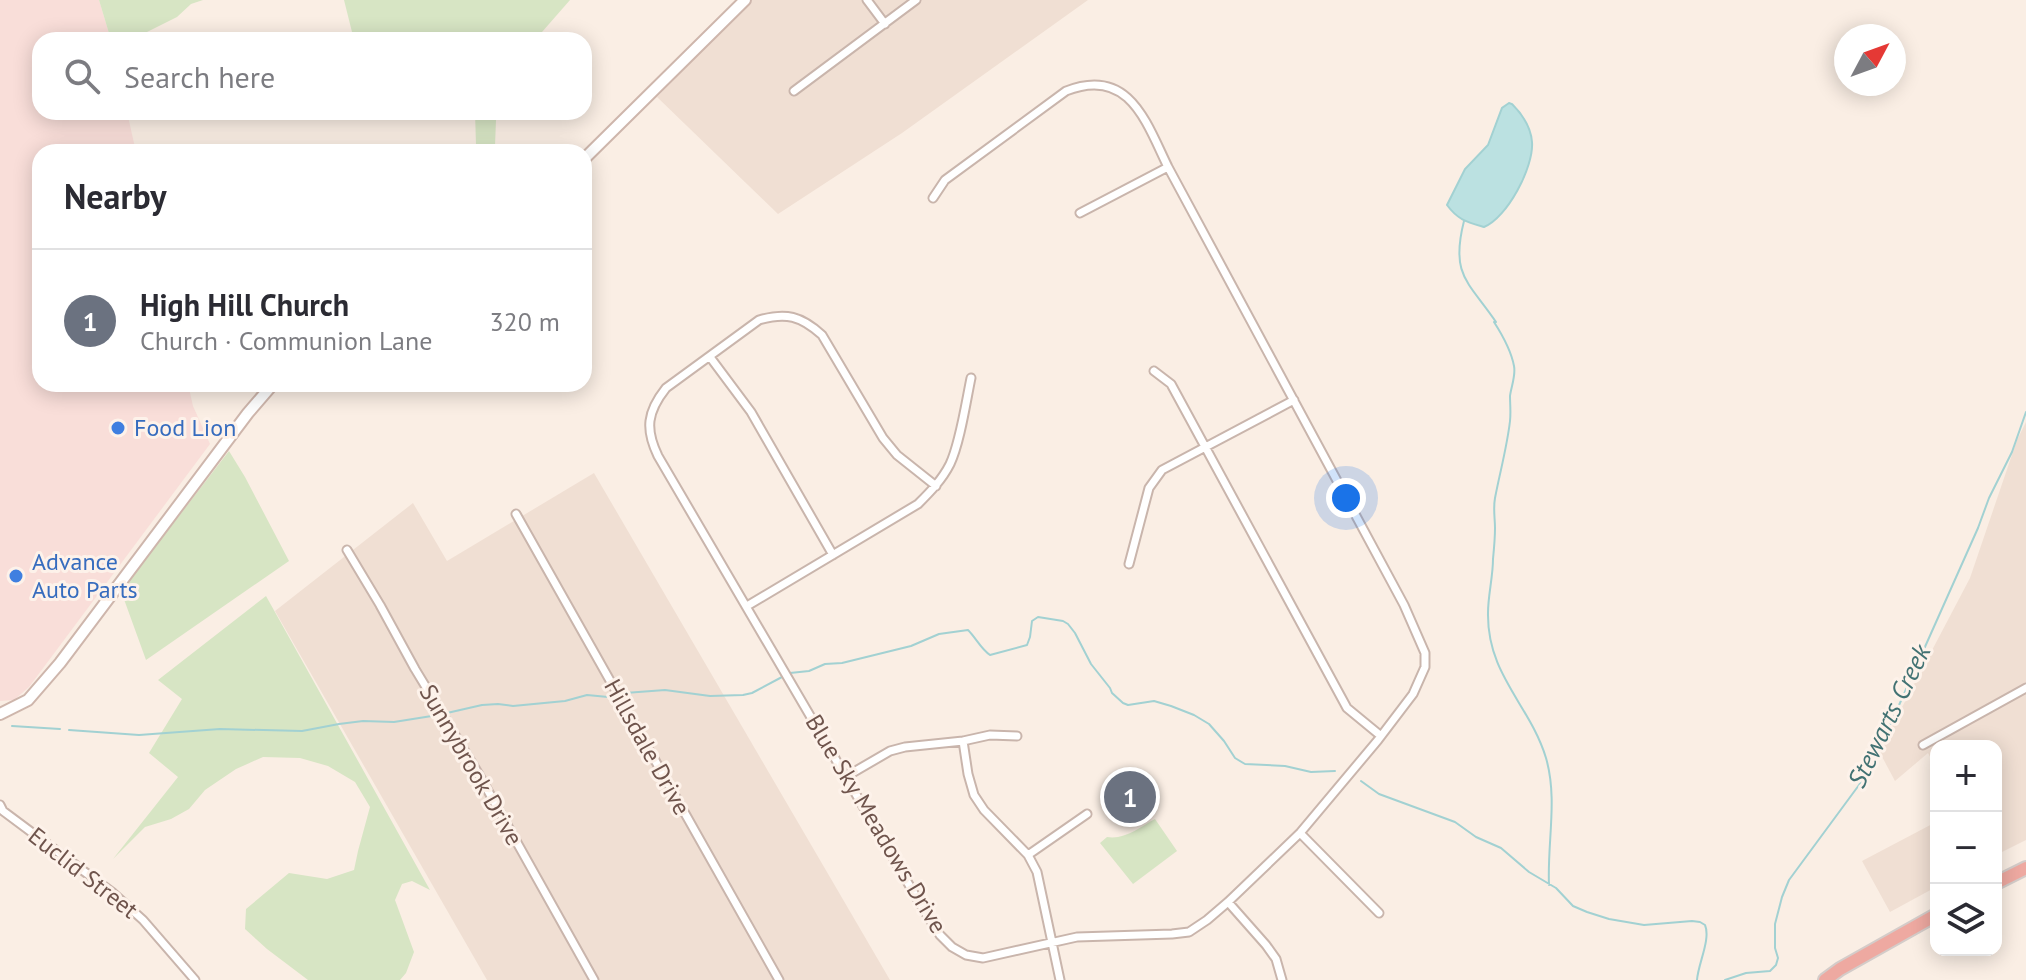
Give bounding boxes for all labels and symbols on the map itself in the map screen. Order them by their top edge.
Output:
north arrow [1834,24,1906,96]
place label: Food Lion [134,412,236,443]
marker: Food Lion [109,419,127,437]
your location [1326,478,1366,518]
place label: Advance Auto Parts [32,546,138,605]
marker: Advance Auto Parts [7,567,25,585]
water label: Stewarts Creek [1840,638,1938,793]
street label: Hillsdale Drive [597,673,698,820]
street label: Sunnybrook Drive [413,679,530,851]
street label: Blue Sky Meadows Drive [799,709,954,939]
pin: 1 [1104,767,1156,827]
street label: Euclid Street [22,820,144,925]

